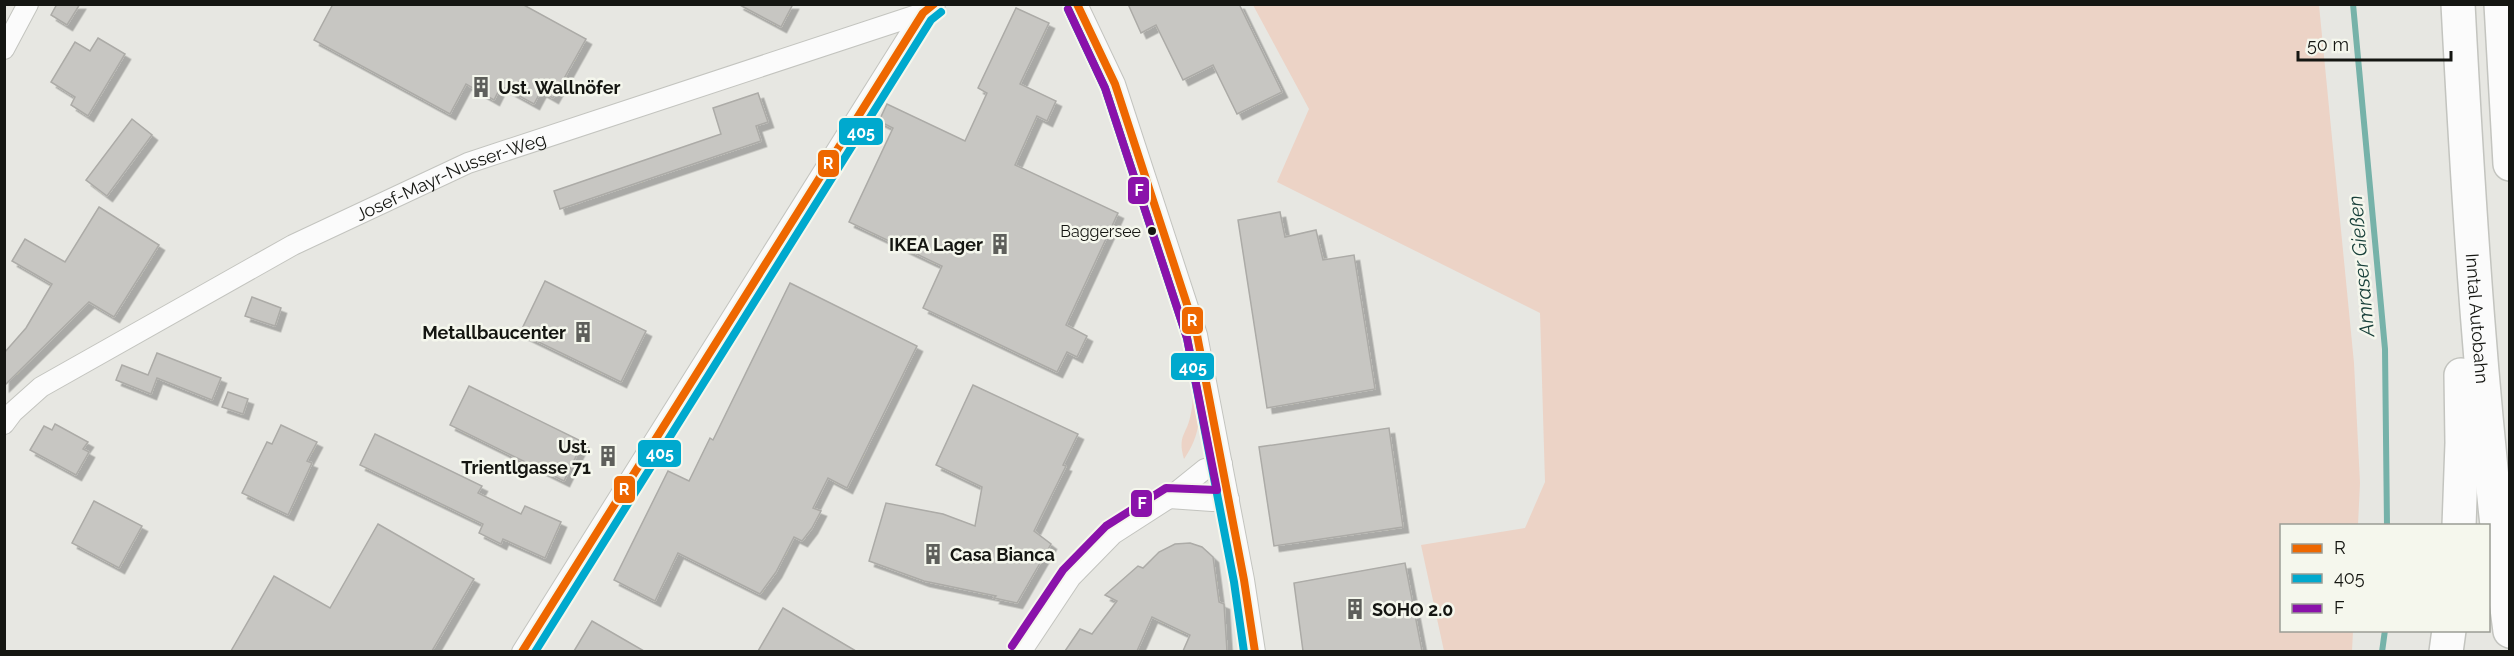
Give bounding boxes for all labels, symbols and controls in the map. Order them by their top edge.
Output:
scale bar [2298,24,2451,62]
text: 50 m [2307,34,2349,55]
building icon: Ust. Wallnöfer [469,75,493,99]
place label: Ust. Wallnöfer [498,77,620,98]
line badge: 405 [838,117,884,146]
text: 405 [847,123,875,142]
street label: Josef-Mayr-Nusser-Weg [352,128,548,225]
line badge: R [817,149,840,178]
text: R [823,154,834,173]
line badge: F [1127,176,1150,205]
text: F [1134,181,1144,200]
water label: Amraser Gießen [2343,194,2379,339]
place label: Baggersee [1060,222,1141,241]
marker: Baggersee [1146,225,1158,237]
building icon: IKEA Lager [988,232,1012,256]
place label: IKEA Lager [889,234,983,255]
street label: Inntal Autobahn [2462,252,2493,384]
line badge: R [1181,306,1204,335]
text: R [1187,311,1198,330]
building icon: Metallbaucenter [571,320,595,344]
place label: Metallbaucenter [422,322,566,343]
line badge: 405 [1170,352,1215,381]
text: 405 [1179,358,1207,377]
place label: Ust. Trientlgasse 71 [461,436,591,478]
line badge: 405 [637,439,682,468]
building icon: Ust. Trientlgasse 71 [596,444,620,468]
text: 405 [646,444,674,463]
line badge: R [613,475,636,504]
text: R [619,480,630,499]
line badge: F [1130,489,1153,518]
text: F [1137,494,1147,513]
legend [2280,524,2490,632]
text: R [2334,537,2346,558]
building icon: Casa Bianca [921,542,945,566]
place label: Casa Bianca [950,544,1055,565]
text: 405 [2334,567,2365,588]
building icon: SOHO 2.0 [1343,597,1367,621]
text: F [2334,597,2345,618]
place label: SOHO 2.0 [1372,599,1453,620]

